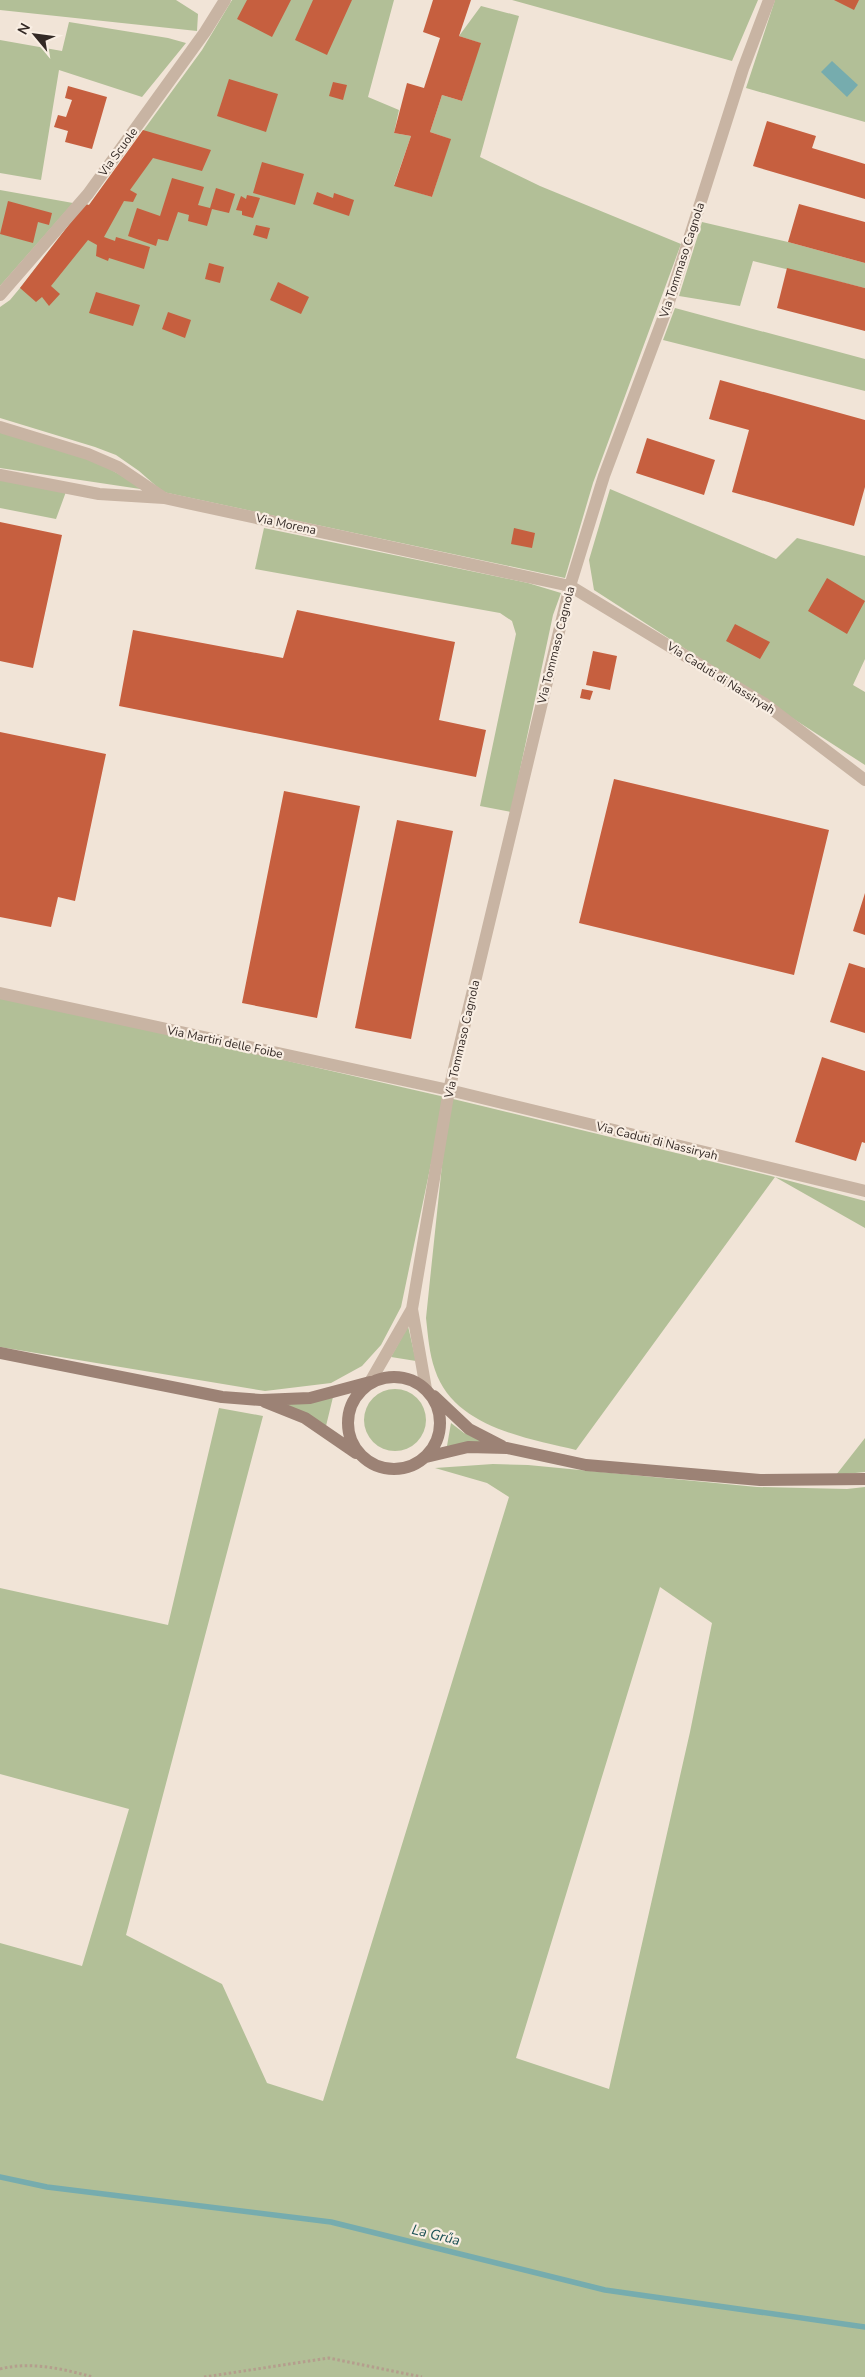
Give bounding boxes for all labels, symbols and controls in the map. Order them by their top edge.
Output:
north arrow [10,10,60,60]
text: N [13,20,35,38]
street label: Via Scuole [94,124,141,180]
street label: Via Tommaso Cagnola [655,200,708,321]
street label: Via Morena [253,510,318,538]
street label: Via Tommaso Cagnola [533,585,578,706]
street label: Via Caduti di Nassiryah [663,638,778,718]
street label: Via Tommaso Cagnola [440,978,483,1101]
street label: Via Martiri delle Foibe [165,1022,284,1062]
street label: Via Caduti di Nassiryah [594,1118,720,1164]
water label: La Grűa [410,2220,462,2250]

